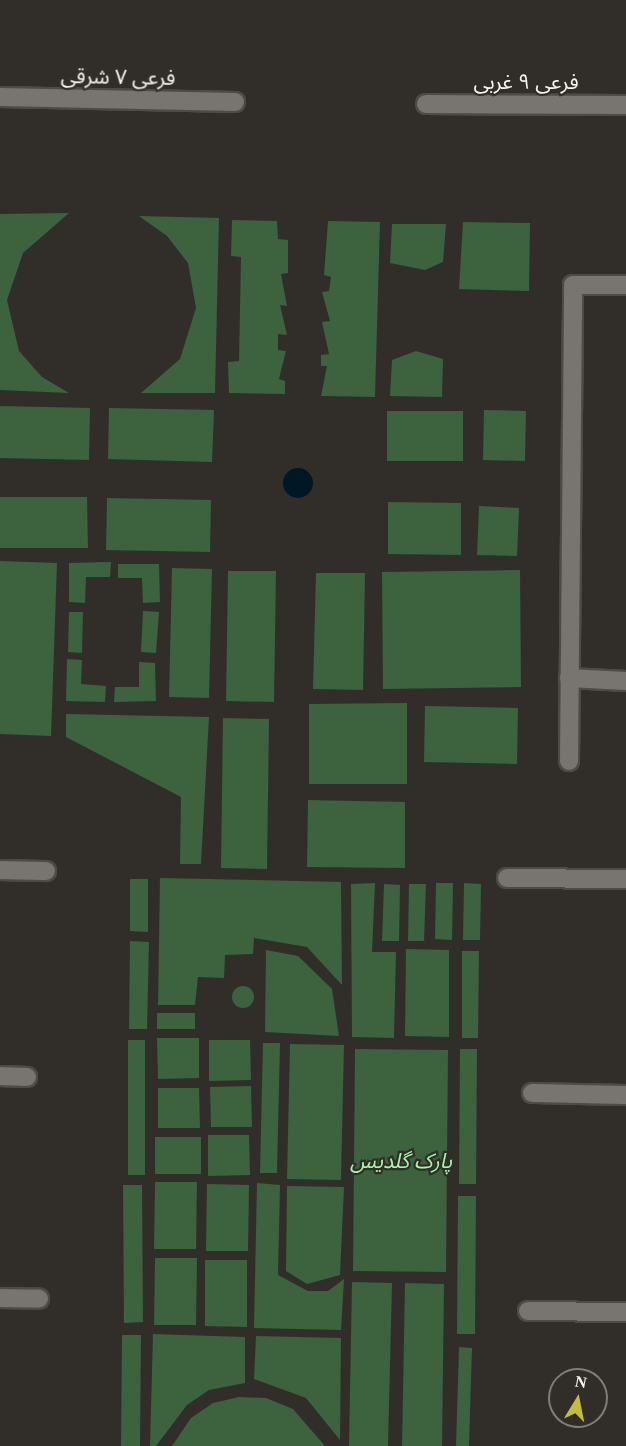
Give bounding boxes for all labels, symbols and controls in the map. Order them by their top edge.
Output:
street label: فرعی ۷ شرقی [60,63,176,91]
street label: فرعی ۹ غربی [473,69,579,95]
park label: پارک گلدیس [350,1148,452,1174]
north arrow [548,1368,608,1428]
text: N [574,1372,588,1391]

